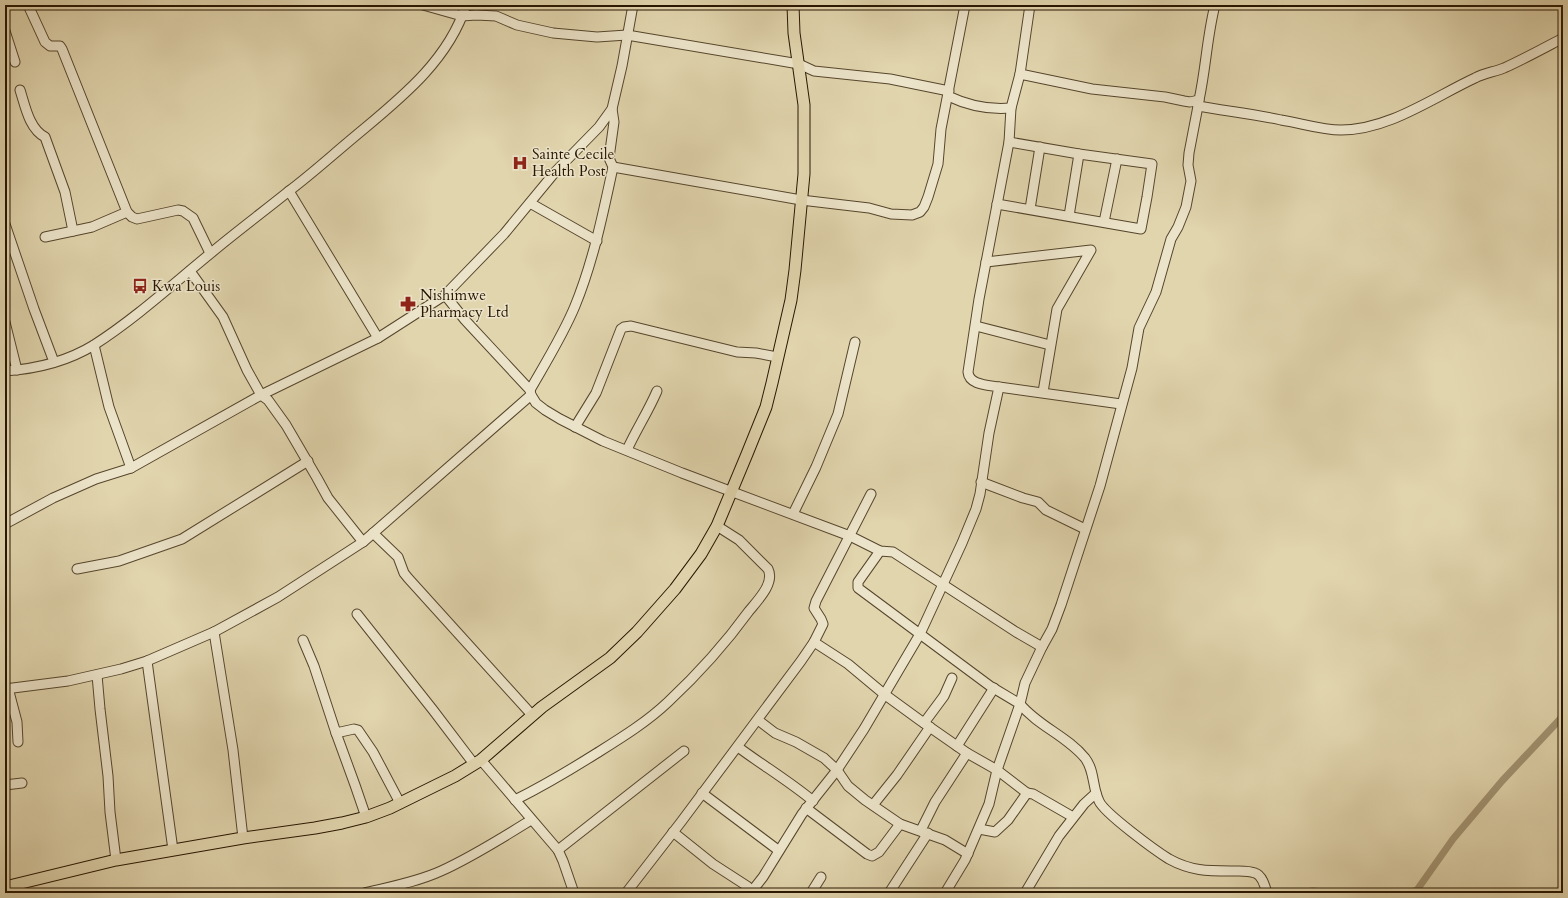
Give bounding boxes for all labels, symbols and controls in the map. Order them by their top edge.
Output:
place label: Sainte Cecile Health Post [532,144,614,181]
hospital icon: Sainte Cecile Health Post [511,154,529,172]
place label: Kwa Louis [152,276,220,296]
bus stop icon: Kwa Louis [131,277,149,295]
place label: Nishimwe Pharmacy Ltd [420,285,509,322]
pharmacy icon: Nishimwe Pharmacy Ltd [399,295,417,313]

